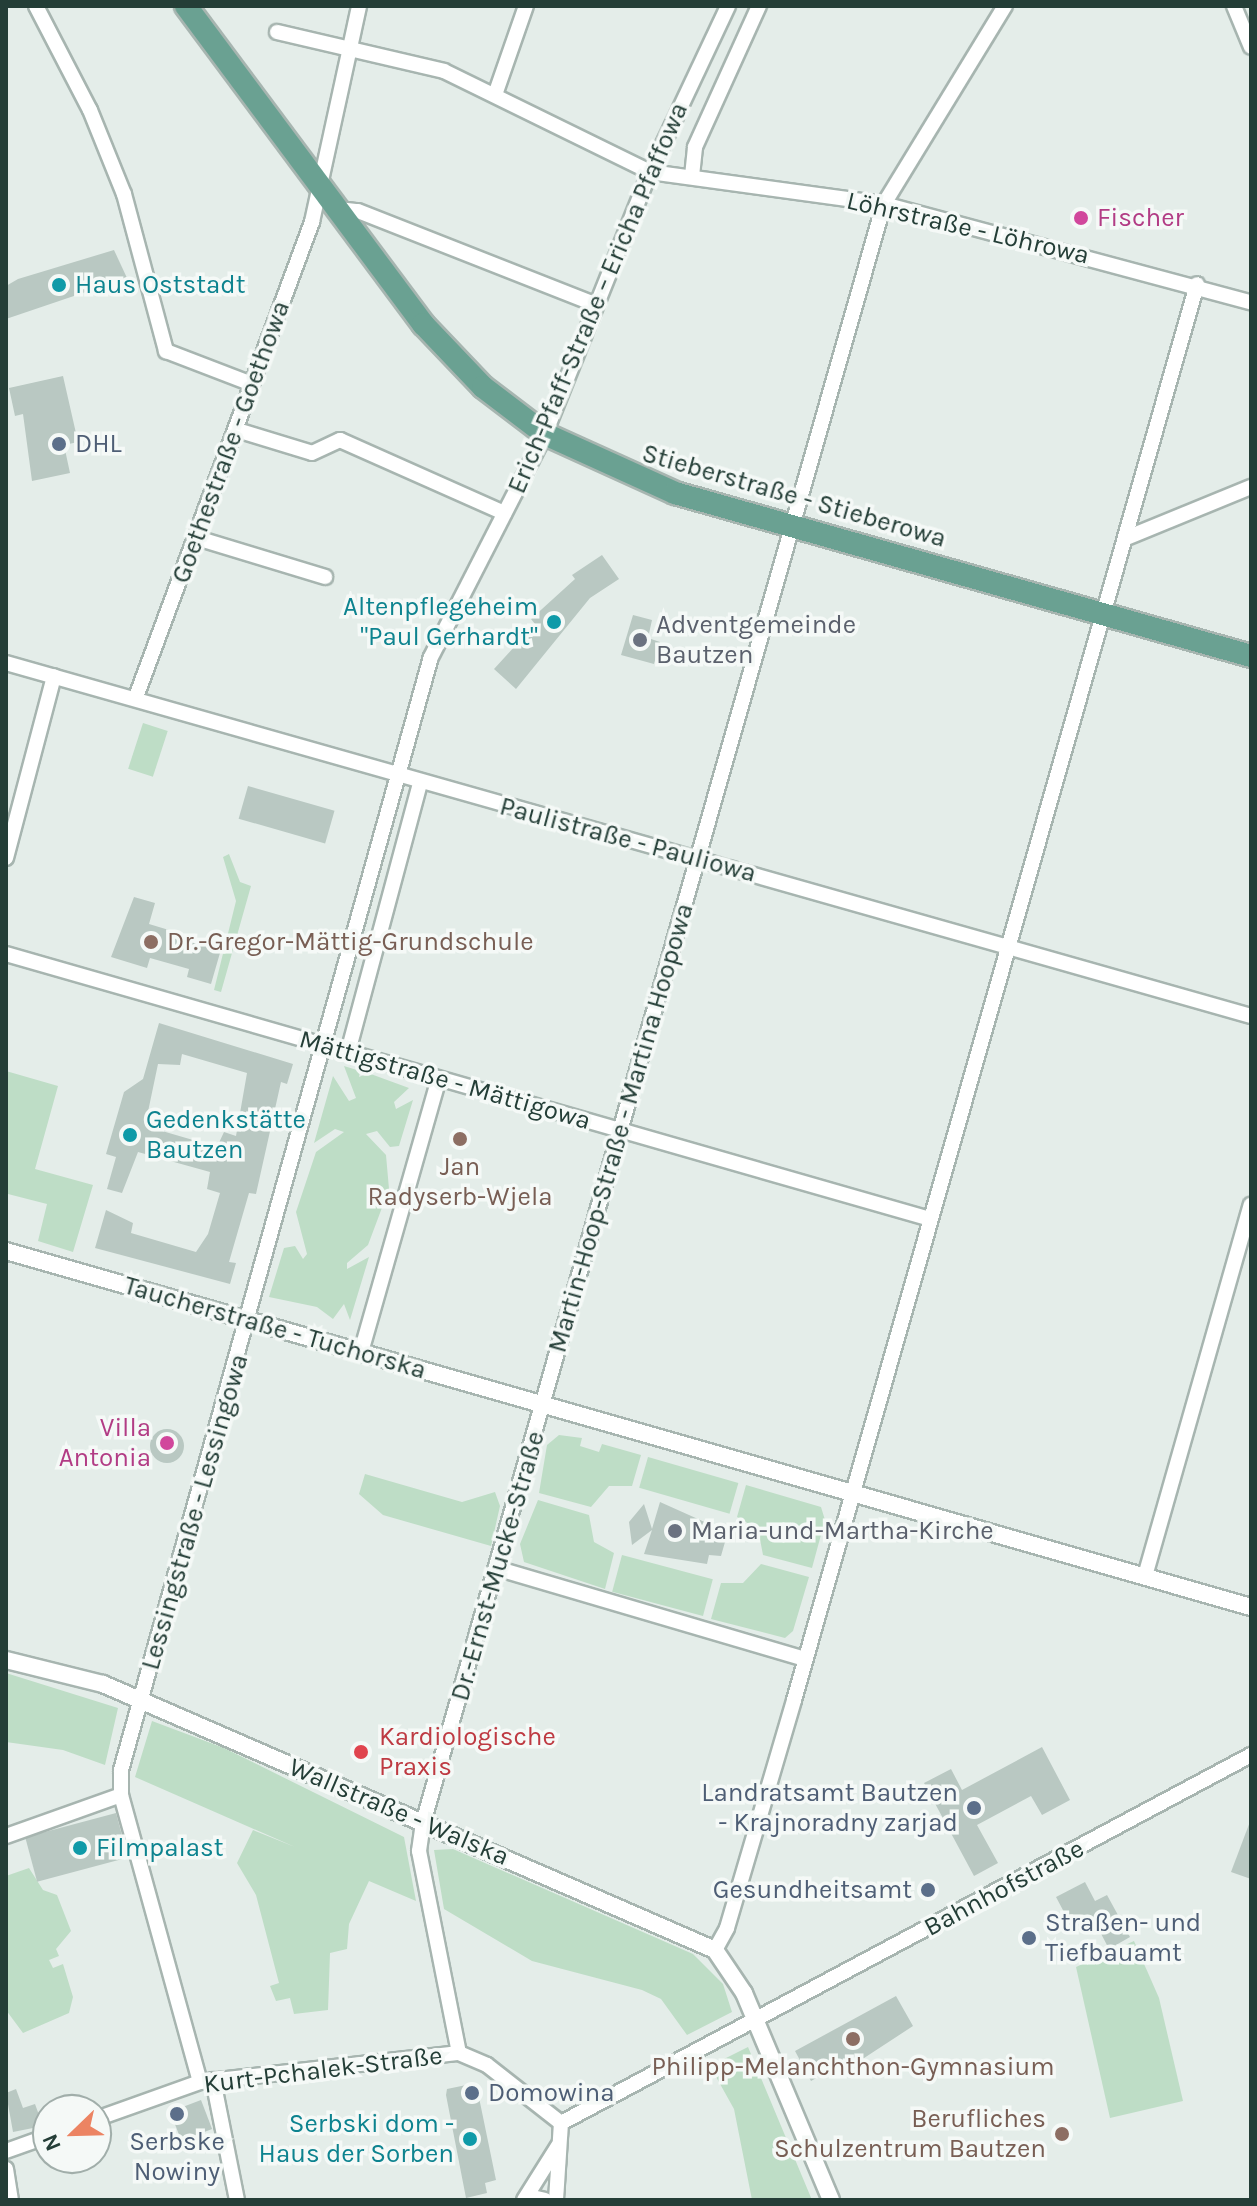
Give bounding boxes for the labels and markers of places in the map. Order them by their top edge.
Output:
place label: Fischer [1097,202,1184,234]
marker: Fischer [1072,209,1090,227]
place label: Haus Oststadt [75,269,245,301]
marker: Haus Oststadt [50,276,68,294]
place label: DHL [75,428,122,460]
marker: DHL [50,435,68,453]
place label: Altenpflegeheim "Paul Gerhardt" [343,591,538,652]
place label: Adventgemeinde Bautzen [656,609,856,670]
marker: Altenpflegeheim "Paul Gerhardt" [545,613,563,631]
marker: Adventgemeinde Bautzen [631,631,649,649]
place label: Dr.-Gregor-Mättig-Grundschule [167,926,534,958]
marker: Dr.-Gregor-Mättig-Grundschule [142,933,160,951]
place label: Gedenkstätte Bautzen [146,1104,306,1166]
marker: Gedenkstätte Bautzen [121,1126,139,1144]
marker: Jan Radyserb-Wjela [451,1130,469,1148]
place label: Jan Radyserb-Wjela [368,1151,552,1212]
place label: Villa Antonia [59,1412,151,1474]
marker: Villa Antonia [158,1434,176,1452]
place label: Maria-und-Martha-Kirche [691,1515,994,1547]
marker: Maria-und-Martha-Kirche [666,1522,684,1540]
place label: Kardiologische Praxis [379,1721,556,1782]
marker: Kardiologische Praxis [350,1741,372,1763]
place label: Landratsamt Bautzen - Krajnoradny zarjad [701,1777,958,1838]
marker: Landratsamt Bautzen - Krajnoradny zarjad [965,1799,983,1817]
place label: Filmpalast [96,1832,224,1864]
marker: Filmpalast [71,1839,89,1857]
place label: Gesundheitsamt [713,1874,912,1906]
marker: Gesundheitsamt [919,1881,937,1899]
place label: Straßen- und Tiefbauamt [1045,1907,1201,1968]
marker: Straßen- und Tiefbauamt [1020,1929,1038,1947]
marker: Philipp-Melanchthon-Gymnasium [844,2030,862,2048]
place label: Philipp-Melanchthon-Gymnasium [651,2051,1055,2083]
place label: Domowina [488,2077,614,2109]
marker: Domowina [463,2084,481,2102]
place label: Berufliches Schulzentrum Bautzen [774,2103,1046,2164]
marker: Serbske Nowiny [168,2105,186,2123]
place label: Serbski dom - Haus der Sorben [259,2108,454,2170]
marker: Berufliches Schulzentrum Bautzen [1053,2125,1071,2143]
place label: Serbske Nowiny [129,2126,225,2188]
marker: Serbski dom - Haus der Sorben [461,2130,479,2148]

